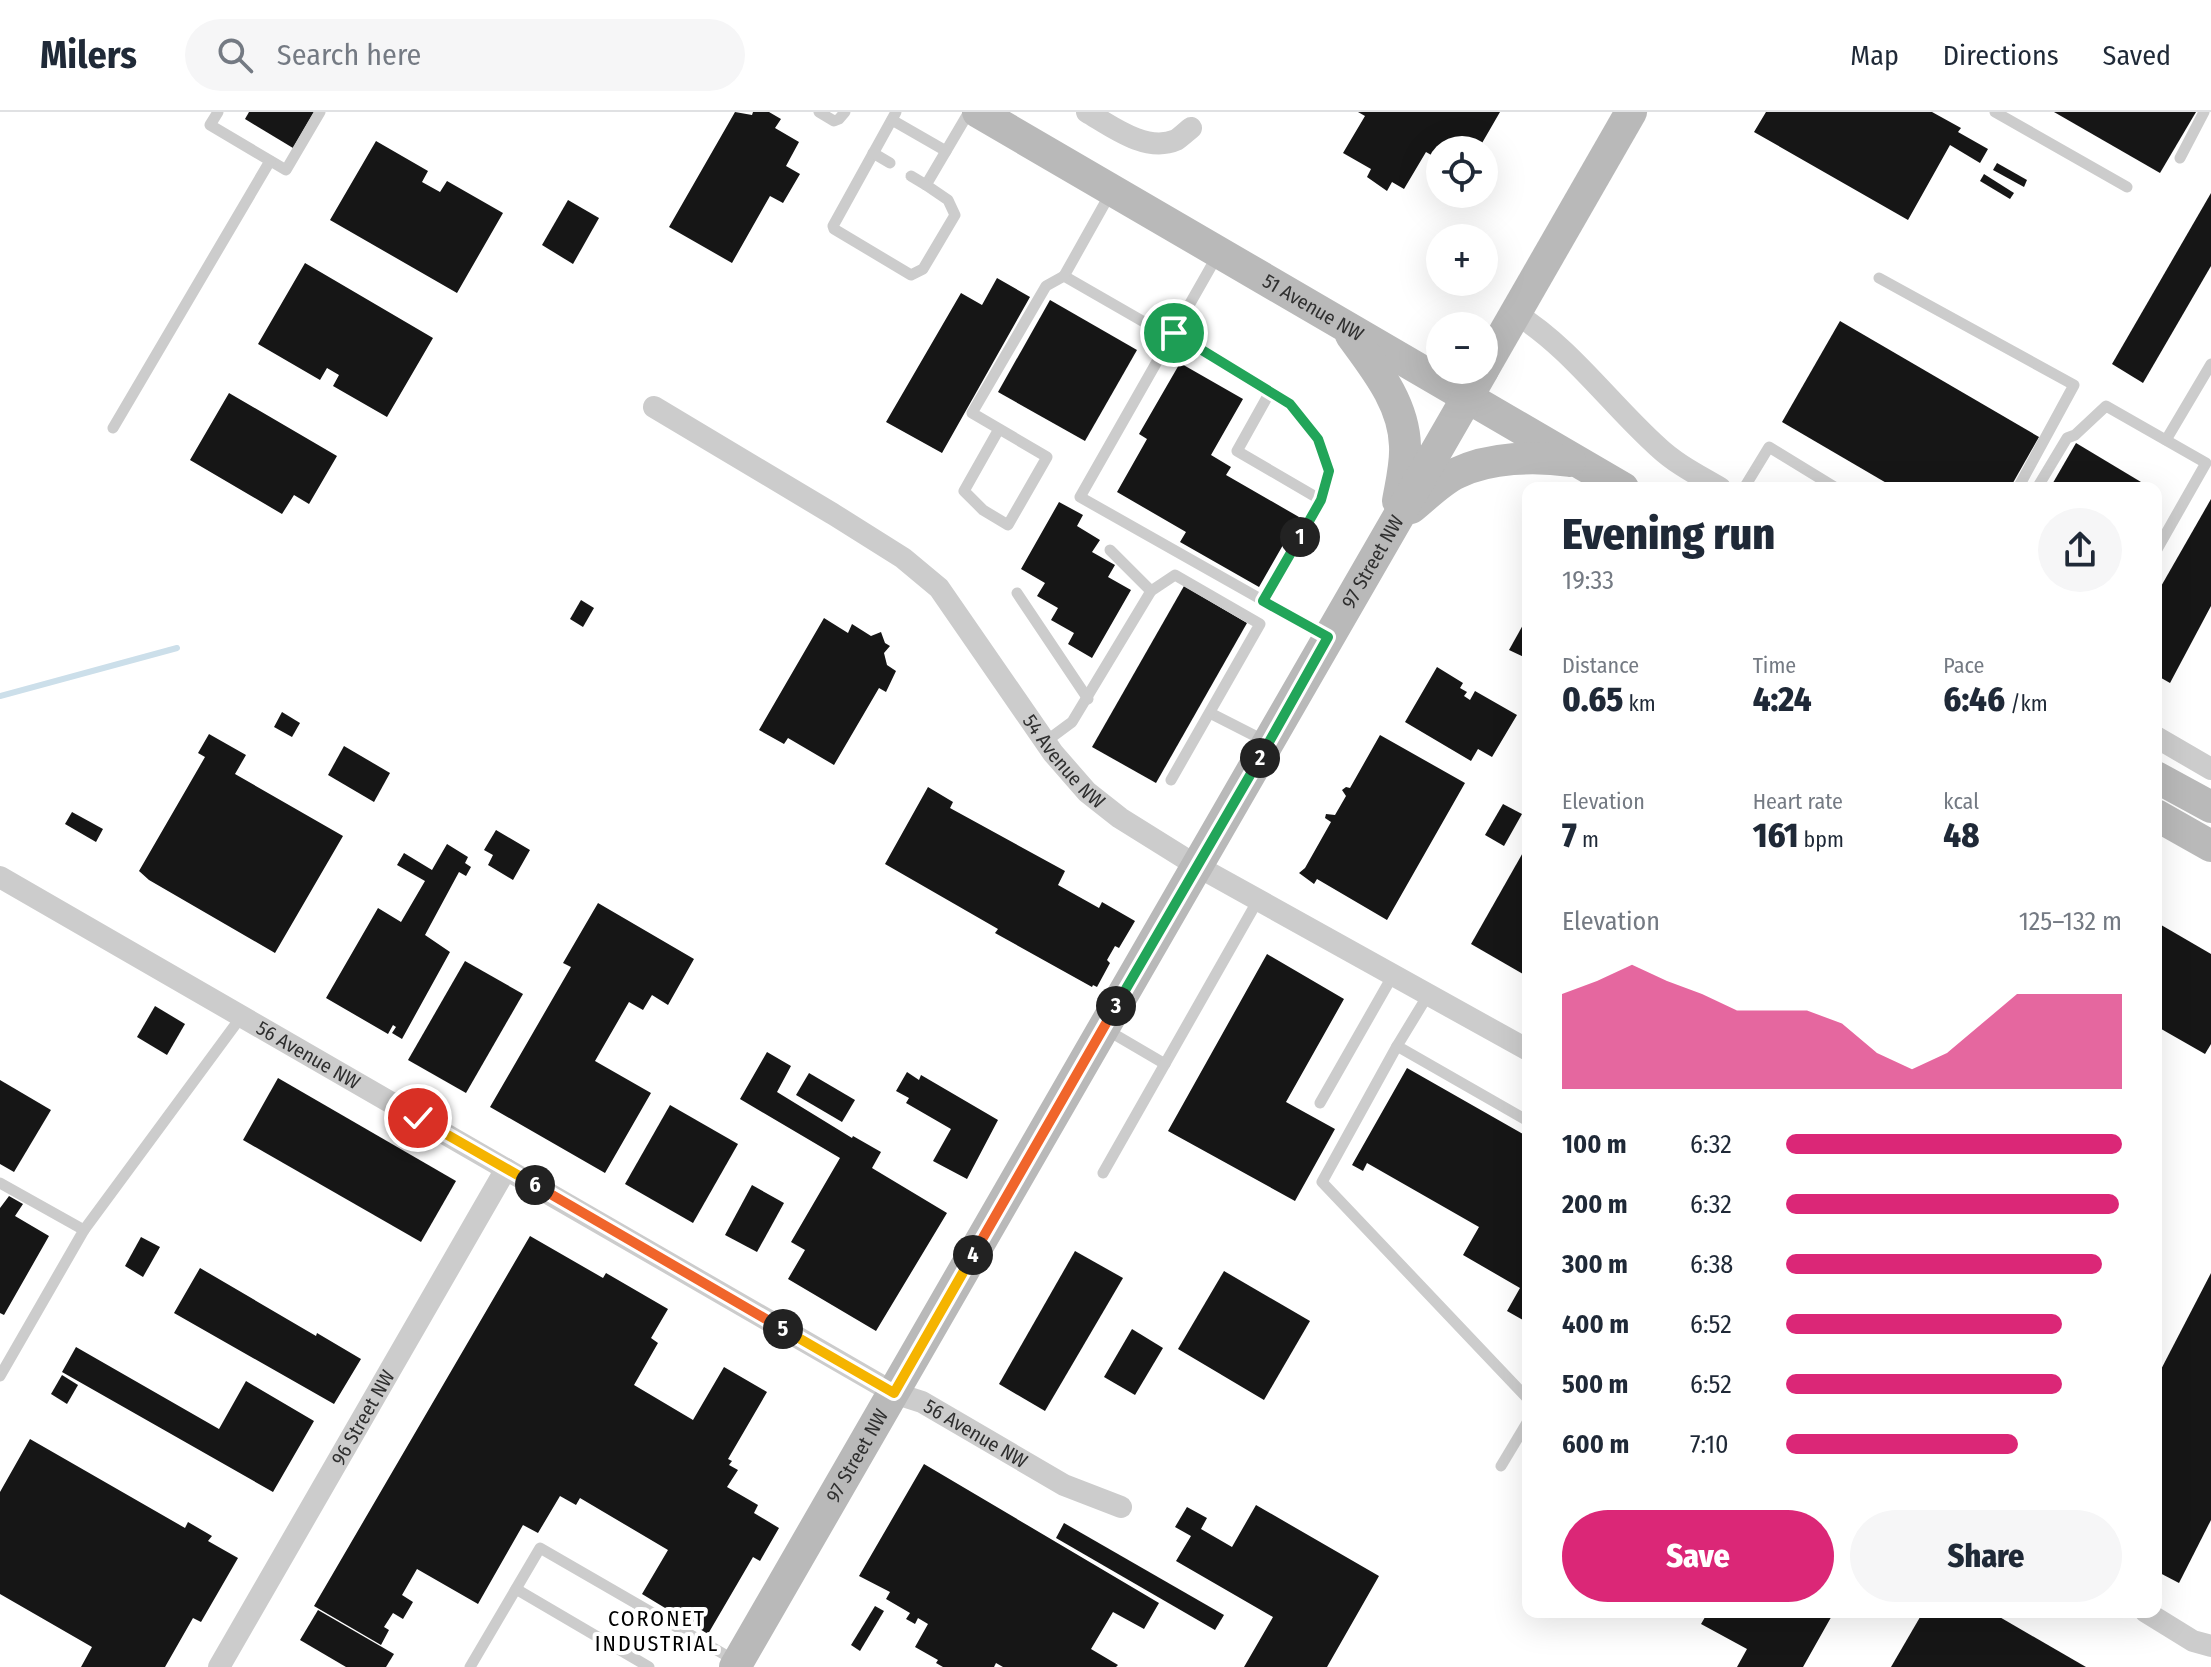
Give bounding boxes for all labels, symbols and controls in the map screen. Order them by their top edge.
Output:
search box [185,19,745,91]
text: Milers [40,32,137,78]
icon: search [213,33,257,77]
text: Search here [277,37,421,73]
text: Map [1850,39,1899,72]
text: Directions [1943,39,2059,72]
text: Saved [2103,39,2171,72]
map controls [1426,136,1498,384]
button: locate [1426,136,1498,208]
button: + [1426,224,1498,296]
street label: 51 Avenue NW [1258,269,1368,346]
pin [1140,299,1208,367]
icon: arrive [1152,311,1196,355]
button: − [1426,312,1498,384]
text: Evening run [1562,508,1775,561]
button: share [2038,508,2122,592]
street label: 97 Street NW [1336,511,1409,612]
pin: 1 [1280,517,1320,557]
text: 1 [1295,523,1305,550]
text: 19:33 [1562,565,1614,596]
text: Distance [1562,652,1639,679]
text: Time [1753,652,1796,679]
text: Pace [1943,652,1984,679]
text: 0.65 [1562,679,1623,720]
text: 4:24 [1753,679,1811,720]
text: 6:46 [1943,679,2005,720]
text: km [1623,690,1656,717]
text: /km [2005,690,2048,717]
street label: 54 Avenue NW [1018,710,1110,813]
pin: 2 [1240,738,1280,778]
text: 2 [1255,744,1265,771]
text: Elevation [1562,788,1645,815]
text: Heart rate [1753,788,1843,815]
text: kcal [1943,788,1979,815]
text: 7 [1562,815,1577,856]
text: 161 [1753,815,1798,856]
text: 48 [1943,815,1979,856]
text: m [1577,826,1599,853]
text: bpm [1798,826,1844,853]
text: Elevation [1562,906,1660,937]
text: 125–132 m [2019,906,2122,937]
pin: 3 [1096,986,1136,1026]
text: 3 [1111,992,1121,1019]
street label: 56 Avenue NW [252,1016,364,1094]
pin [384,1084,452,1152]
icon: check [396,1096,440,1140]
text: 100 m [1562,1129,1627,1160]
text: 6:32 [1690,1129,1732,1160]
pin: 6 [515,1165,555,1205]
text: 6 [529,1171,541,1198]
text: 200 m [1562,1189,1628,1220]
text: 6:32 [1690,1189,1732,1220]
pin: 4 [953,1235,993,1275]
text: 4 [967,1241,979,1268]
text: 300 m [1562,1249,1628,1280]
text: 6:38 [1690,1249,1733,1280]
pin: 5 [763,1309,803,1349]
text: 400 m [1562,1309,1629,1340]
text: 6:52 [1690,1309,1732,1340]
text: 5 [778,1315,788,1342]
street label: 96 Street NW [326,1366,400,1469]
text: 500 m [1562,1369,1628,1400]
text: 6:52 [1690,1369,1732,1400]
street label: 56 Avenue NW [920,1394,1032,1473]
street label: 97 Street NW [821,1405,893,1506]
text: 600 m [1562,1429,1629,1460]
text: 7:10 [1690,1429,1729,1460]
button: Save [1562,1510,1834,1602]
button: Share [1850,1510,2122,1602]
district label: CORONET INDUSTRIAL [595,1605,719,1657]

